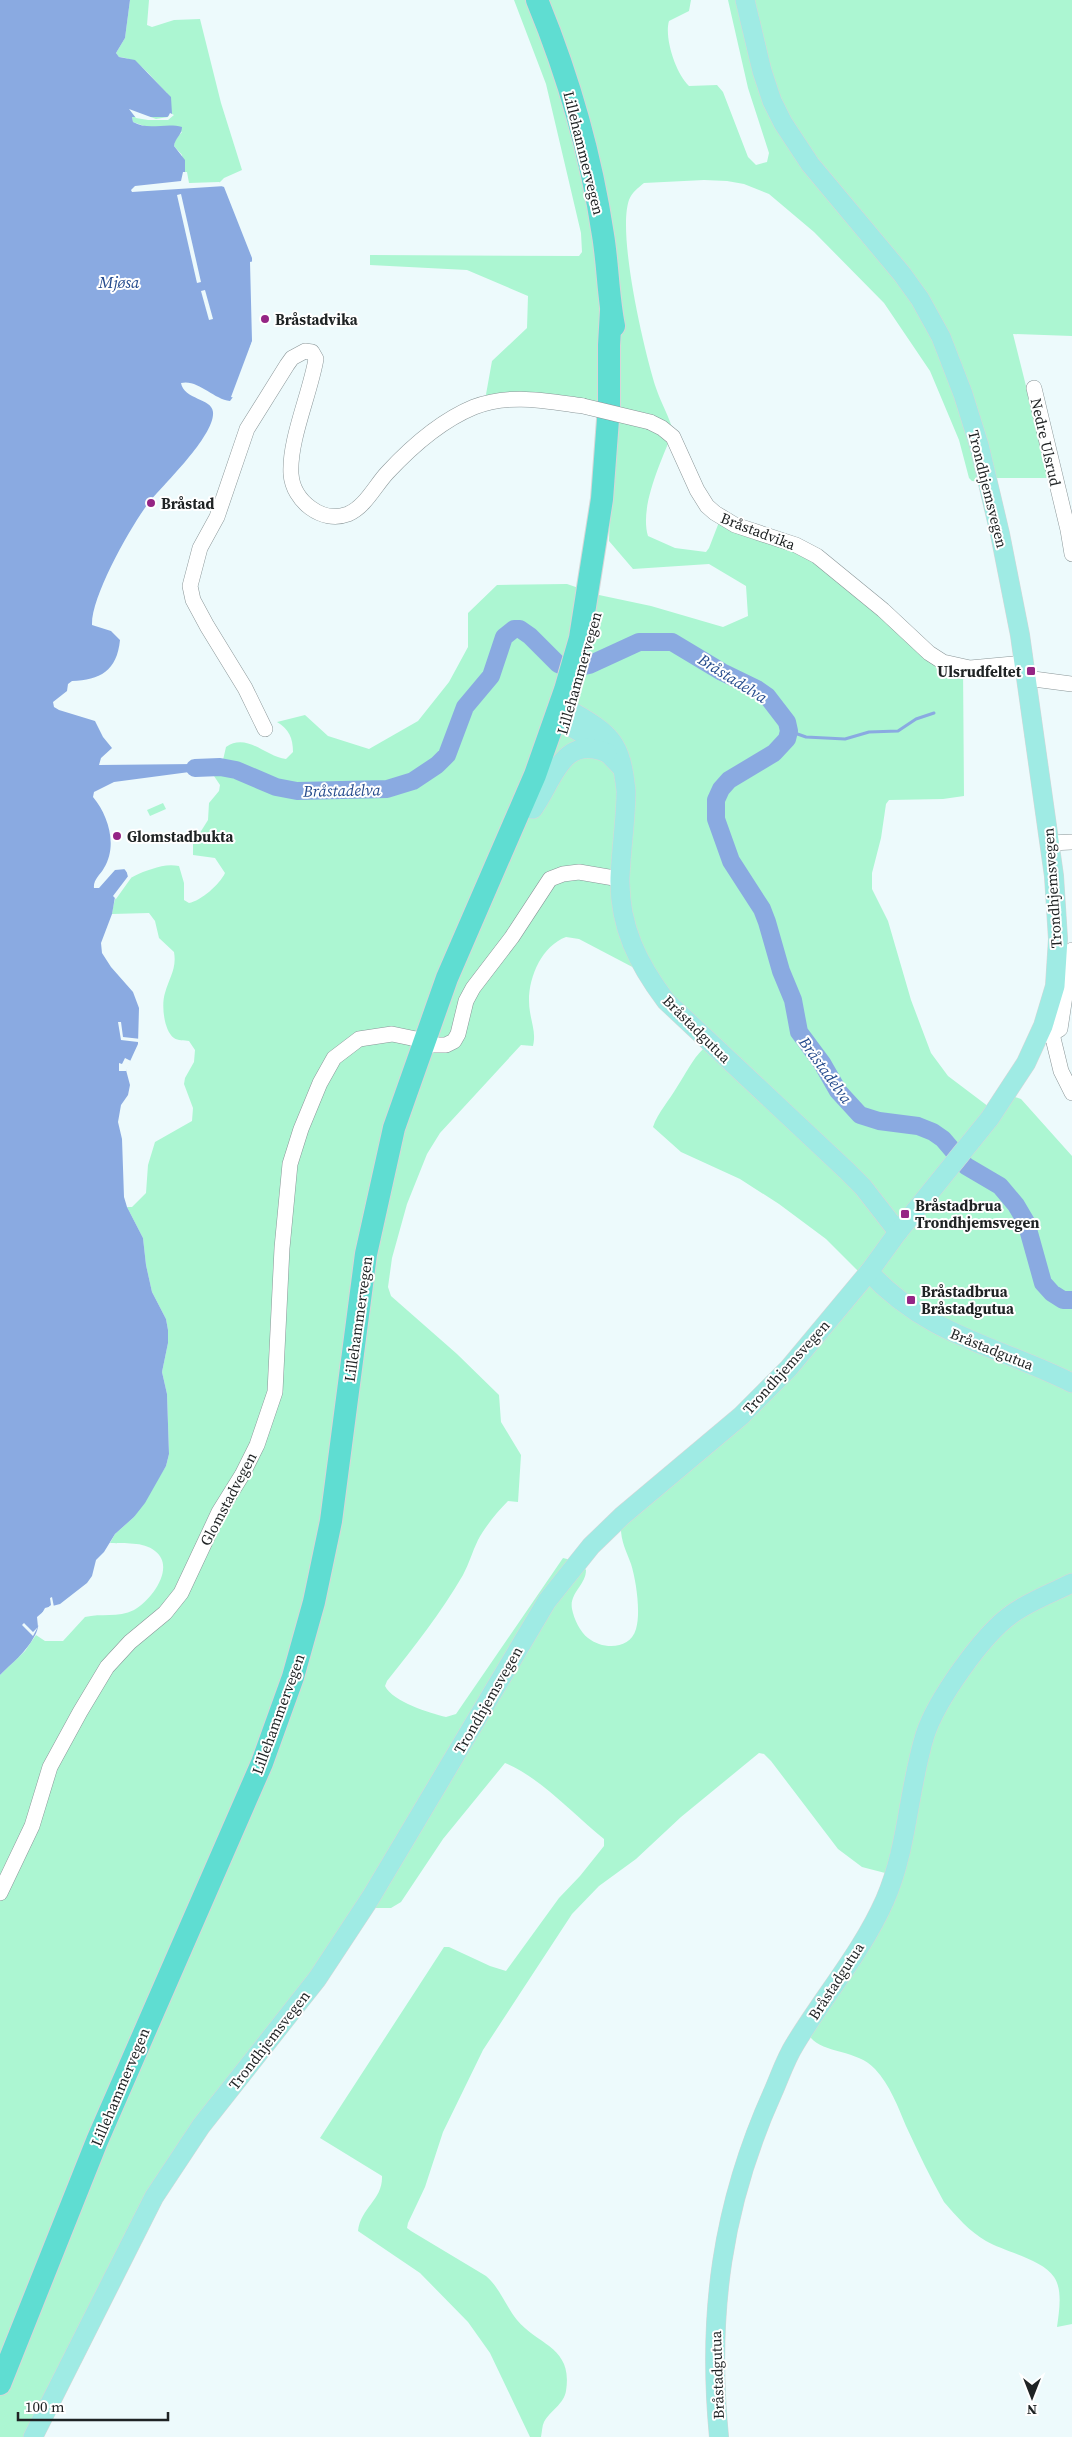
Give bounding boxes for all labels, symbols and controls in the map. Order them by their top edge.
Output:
street label: Lillehammervegen [558,89,610,217]
water label: Mjøsa [98,271,140,293]
place label: Bråstadvika [275,309,359,330]
marker: Bråstadvika [259,313,271,325]
street label: Nedre Ulsrud [1026,396,1066,489]
street label: Trondhjemsvegen [963,428,1013,550]
place label: Bråstad [161,493,214,514]
marker: Bråstad [145,497,157,509]
street label: Bråstadvika [718,507,799,555]
street label: Lillehammervegen [551,609,607,737]
water label: Bråstadelva [693,648,772,708]
place label: Ulsrudfeltet [937,661,1022,682]
marker: Ulsrudfeltet [1025,665,1037,677]
water label: Bråstadelva [302,778,382,802]
place label: Glomstadbukta [127,826,234,847]
street label: Trondhjemsvegen [1037,827,1067,949]
marker: Glomstadbukta [111,830,123,842]
street label: Bråstadgutua [658,990,736,1068]
water label: Bråstadelva [794,1031,858,1108]
place label: Bråstadbrua Trondhjemsvegen [915,1195,1040,1233]
marker: Bråstadbrua Trondhjemsvegen [899,1208,911,1220]
street label: Lillehammervegen [339,1255,377,1383]
place label: Bråstadbrua Bråstadgutua [921,1281,1015,1319]
marker: Bråstadbrua Bråstadgutua [905,1294,917,1306]
street label: Trondhjemsvegen [738,1315,834,1419]
street label: Bråstadgutua [947,1323,1037,1375]
street label: Glomstadvegen [195,1449,261,1549]
street label: Trondhjemsvegen [449,1642,527,1758]
street label: Lillehammervegen [246,1651,310,1777]
street label: Bråstadgutua [803,1938,869,2024]
street label: Trondhjemsvegen [224,1986,314,2094]
street label: Lillehammervegen [86,2024,154,2150]
street label: Bråstadgutua [705,2330,729,2420]
north arrow [1007,2372,1057,2422]
scale bar [18,2390,168,2422]
text: 100 m [25,2396,65,2417]
text: N [1027,2400,1037,2420]

